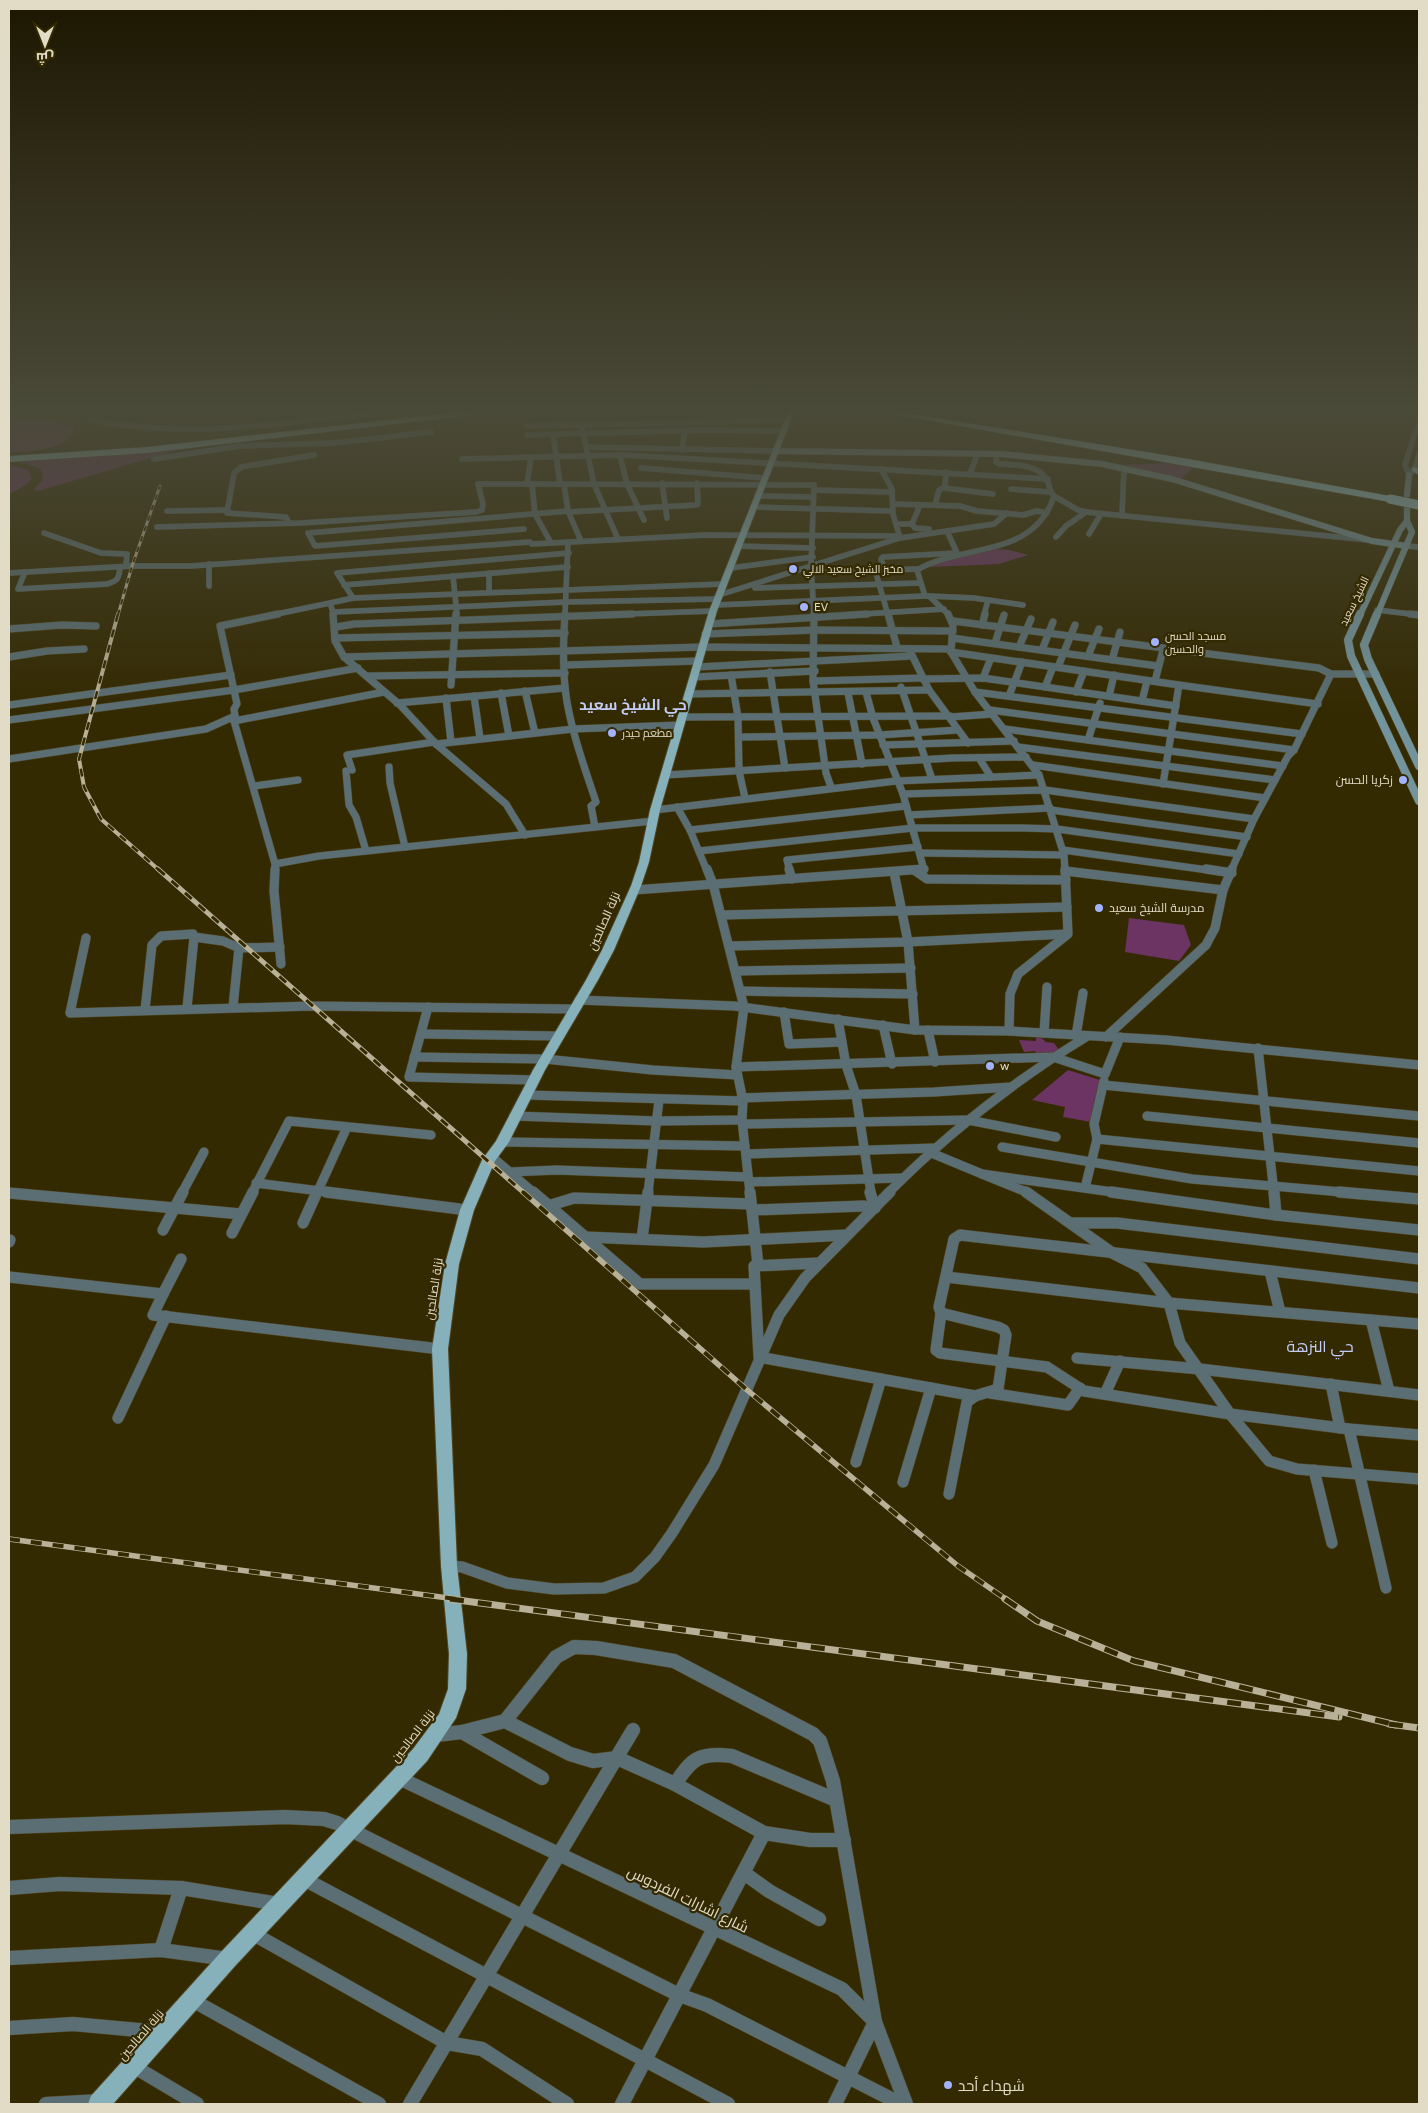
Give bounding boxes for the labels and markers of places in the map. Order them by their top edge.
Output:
marker: مخبز الشيخ سعيد الالي [787,563,799,575]
place label: مخبز الشيخ سعيد الالي [803,563,903,578]
marker: EV [798,601,810,613]
place label: EV [814,601,829,613]
place label: مسجد الحسن والحسين [1165,630,1226,656]
marker: مسجد الحسن والحسين [1149,636,1161,648]
marker: مطعم حيدر [606,727,618,739]
place label: مطعم حيدر [621,727,672,741]
place label: زكريا الحسن [1336,773,1393,787]
marker: زكريا الحسن [1397,774,1409,786]
place label: مدرسة الشيخ سعيد [1109,901,1204,916]
marker: مدرسة الشيخ سعيد [1093,902,1105,914]
place label: w [1000,1059,1010,1073]
marker: w [984,1060,996,1072]
place label: شهداء أحد [958,2076,1025,2096]
marker: شهداء أحد [942,2079,954,2091]

